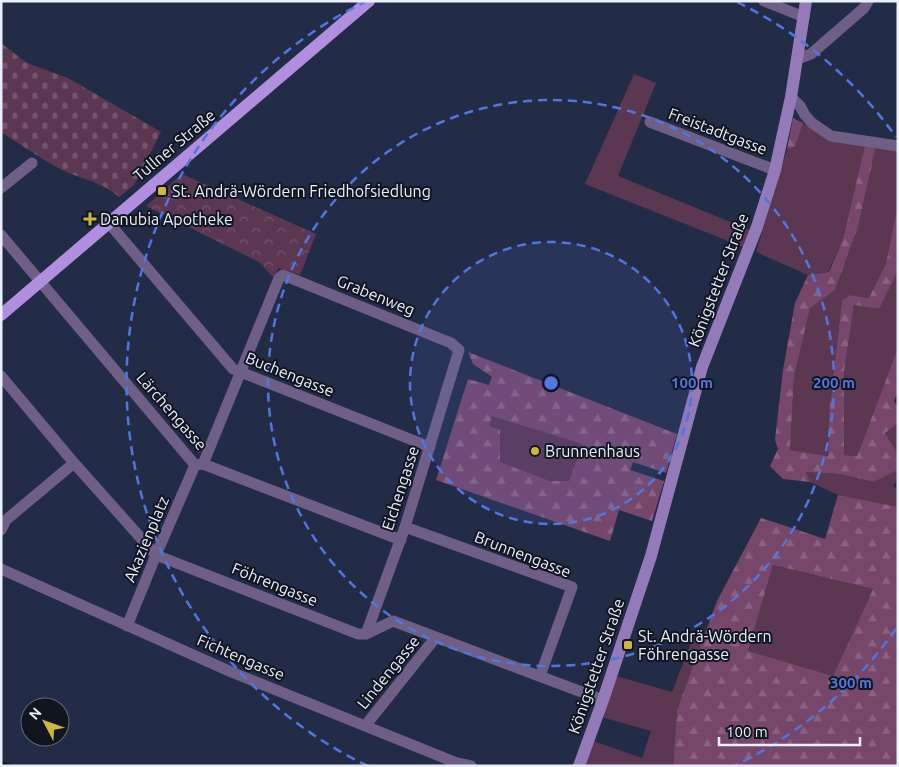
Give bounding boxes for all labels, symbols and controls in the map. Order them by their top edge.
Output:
street label: Freistadtgasse [666,104,770,158]
street label: Tullner Straße [129,106,219,184]
place label: St. Andrä-Wördern Friedhofsiedlung [172,182,431,200]
marker: St. Andrä-Wördern Friedhofsiedlung [156,185,168,197]
place label: Danubia Apotheke [100,210,233,228]
street label: Königstetter Straße [684,211,752,349]
marker: Danubia Apotheke [84,213,96,225]
street label: Grabenweg [334,271,418,319]
street label: Buchengasse [243,348,337,400]
street label: Lärchengasse [133,368,211,454]
centre of rings [542,374,560,392]
text: 100 m [671,374,713,391]
text: 200 m [813,374,855,391]
place label: Brunnenhaus [545,442,640,460]
street label: Eichengasse [378,444,422,532]
marker: Brunnenhaus [529,445,541,457]
street label: Akazienplatz [120,493,172,585]
street label: Brunnengasse [472,527,574,581]
street label: Föhrengasse [229,559,321,609]
street label: Königstetter Straße [564,596,628,736]
place label: St. Andrä-Wördern Föhrengasse [638,627,772,663]
street label: Fichtengasse [195,630,287,684]
street label: Lindengasse [353,632,423,712]
marker: St. Andrä-Wördern Föhrengasse [622,639,634,651]
text: 300 m [830,674,872,691]
north arrow [20,697,70,747]
text: N [26,704,45,723]
scale bar [719,714,860,746]
text: 100 m [726,723,768,740]

